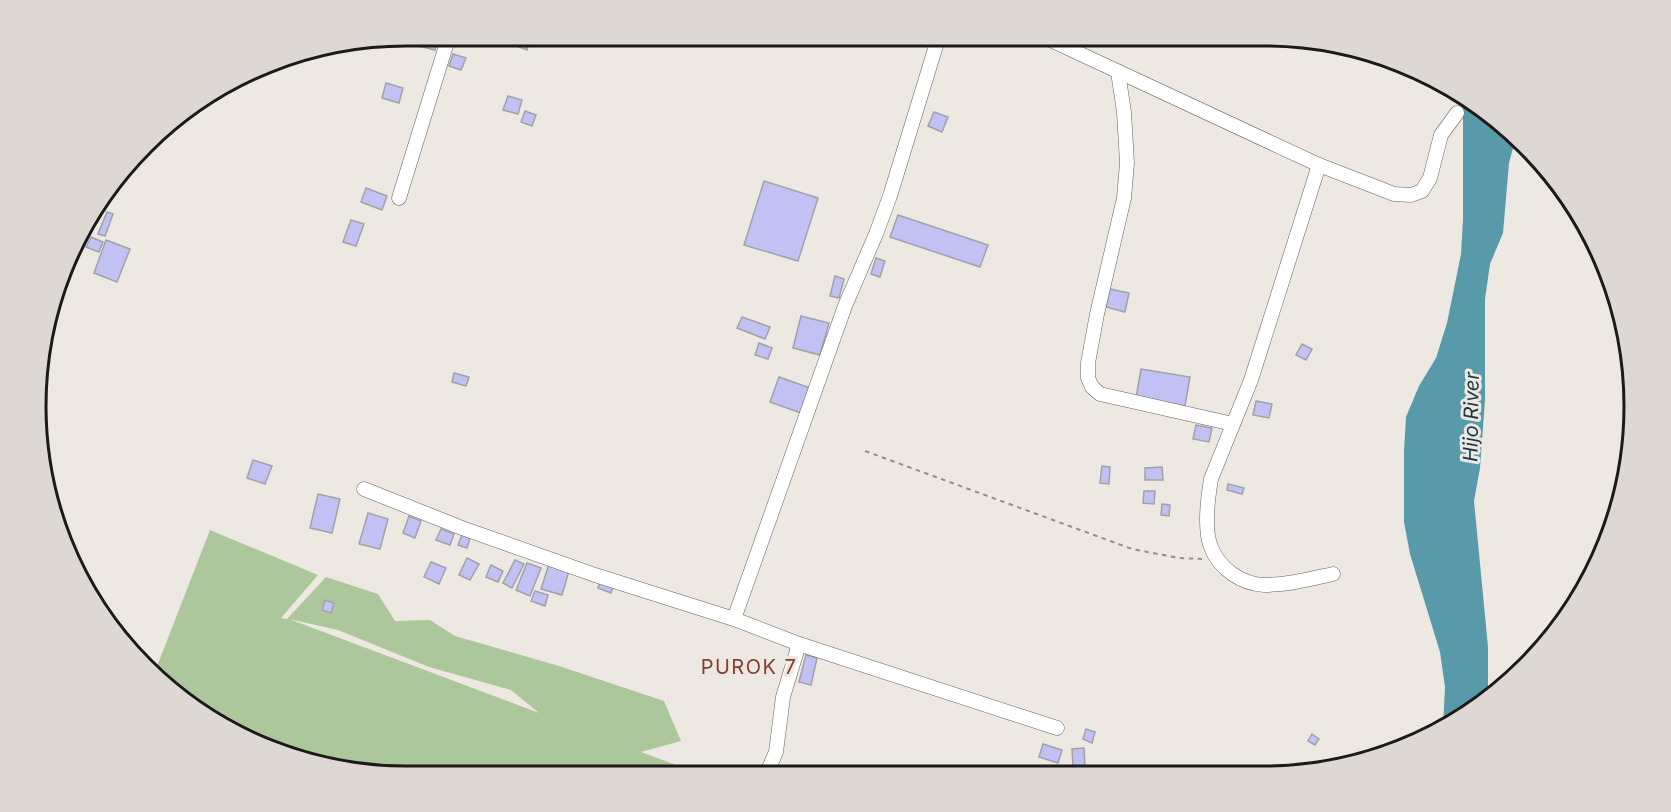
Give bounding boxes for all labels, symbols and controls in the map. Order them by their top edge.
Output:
water label: Hijo River [1458,371,1484,462]
district label: PUROK 7 [701,655,797,679]

